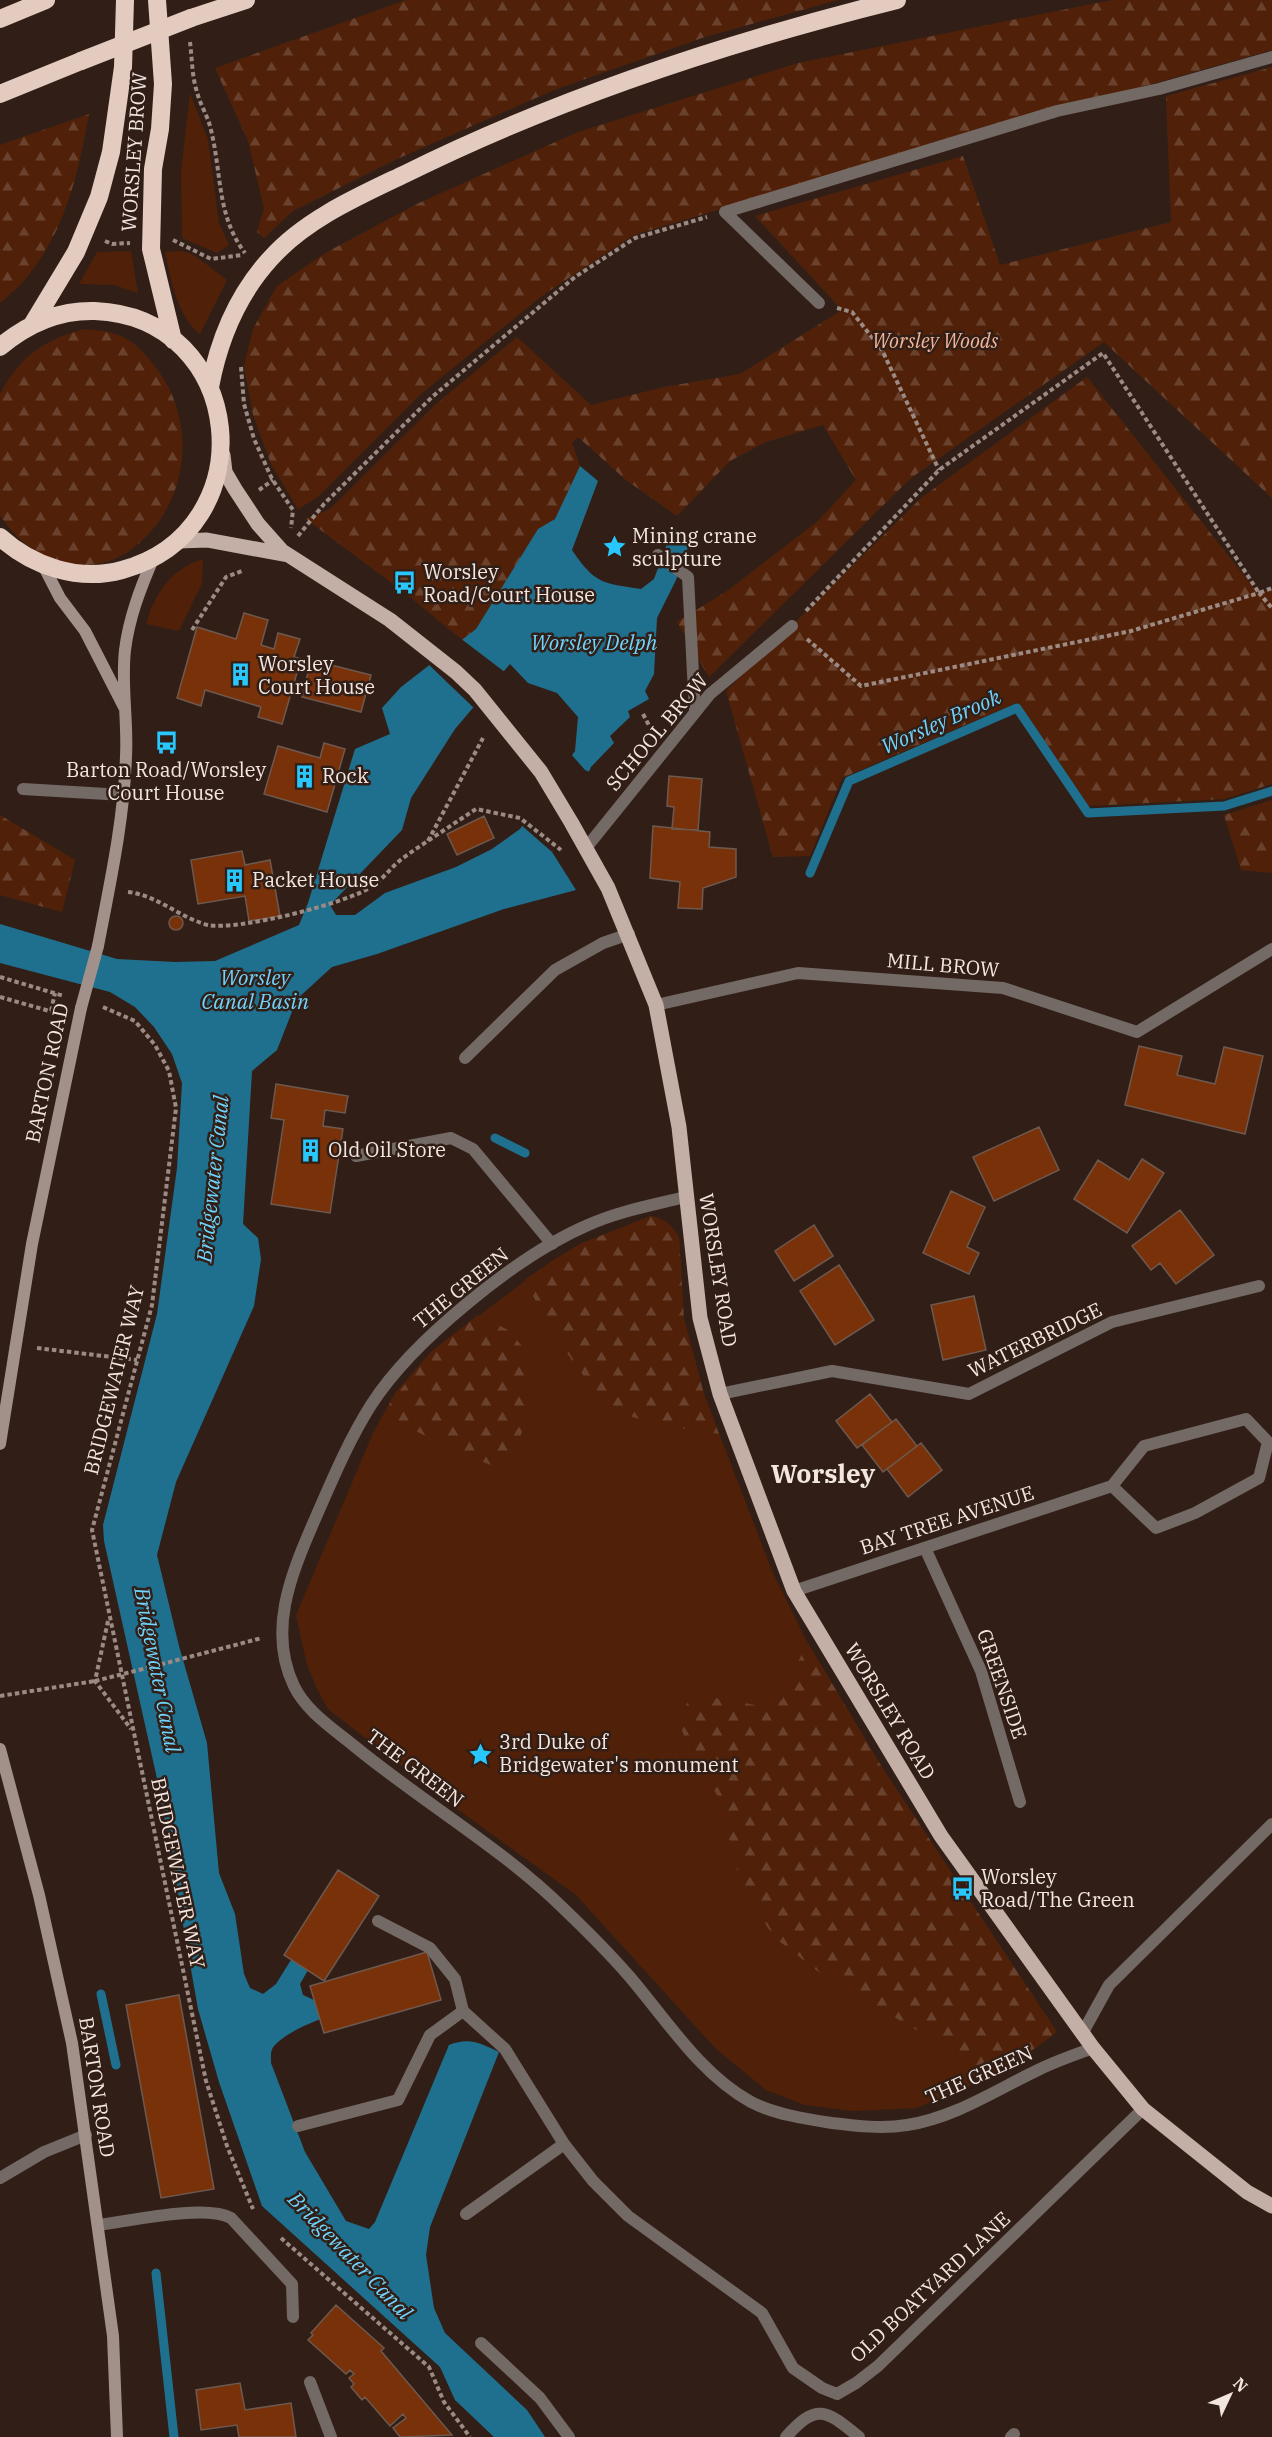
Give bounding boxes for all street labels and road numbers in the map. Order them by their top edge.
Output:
street label: WORSLEY BROW [114,71,153,233]
street label: SCHOOL BROW [599,667,714,796]
street label: MILL BROW [886,946,1000,983]
street label: BARTON ROAD [19,1001,74,1145]
street label: WORSLEY ROAD [693,1191,744,1349]
street label: THE GREEN [407,1241,514,1334]
street label: BRIDGEWATER WAY [77,1282,150,1478]
street label: WATERBRIDGE [963,1295,1106,1384]
street label: BAY TREE AVENUE [856,1479,1037,1560]
street label: GREENSIDE [971,1625,1034,1742]
street label: WORSLEY ROAD [839,1637,942,1784]
street label: THE GREEN [361,1722,469,1813]
street label: BRIDGEWATER WAY [145,1775,212,1971]
street label: BARTON ROAD [73,2015,122,2159]
street label: THE GREEN [921,2039,1037,2110]
street label: OLD BOATYARD LANE [844,2205,1016,2368]

